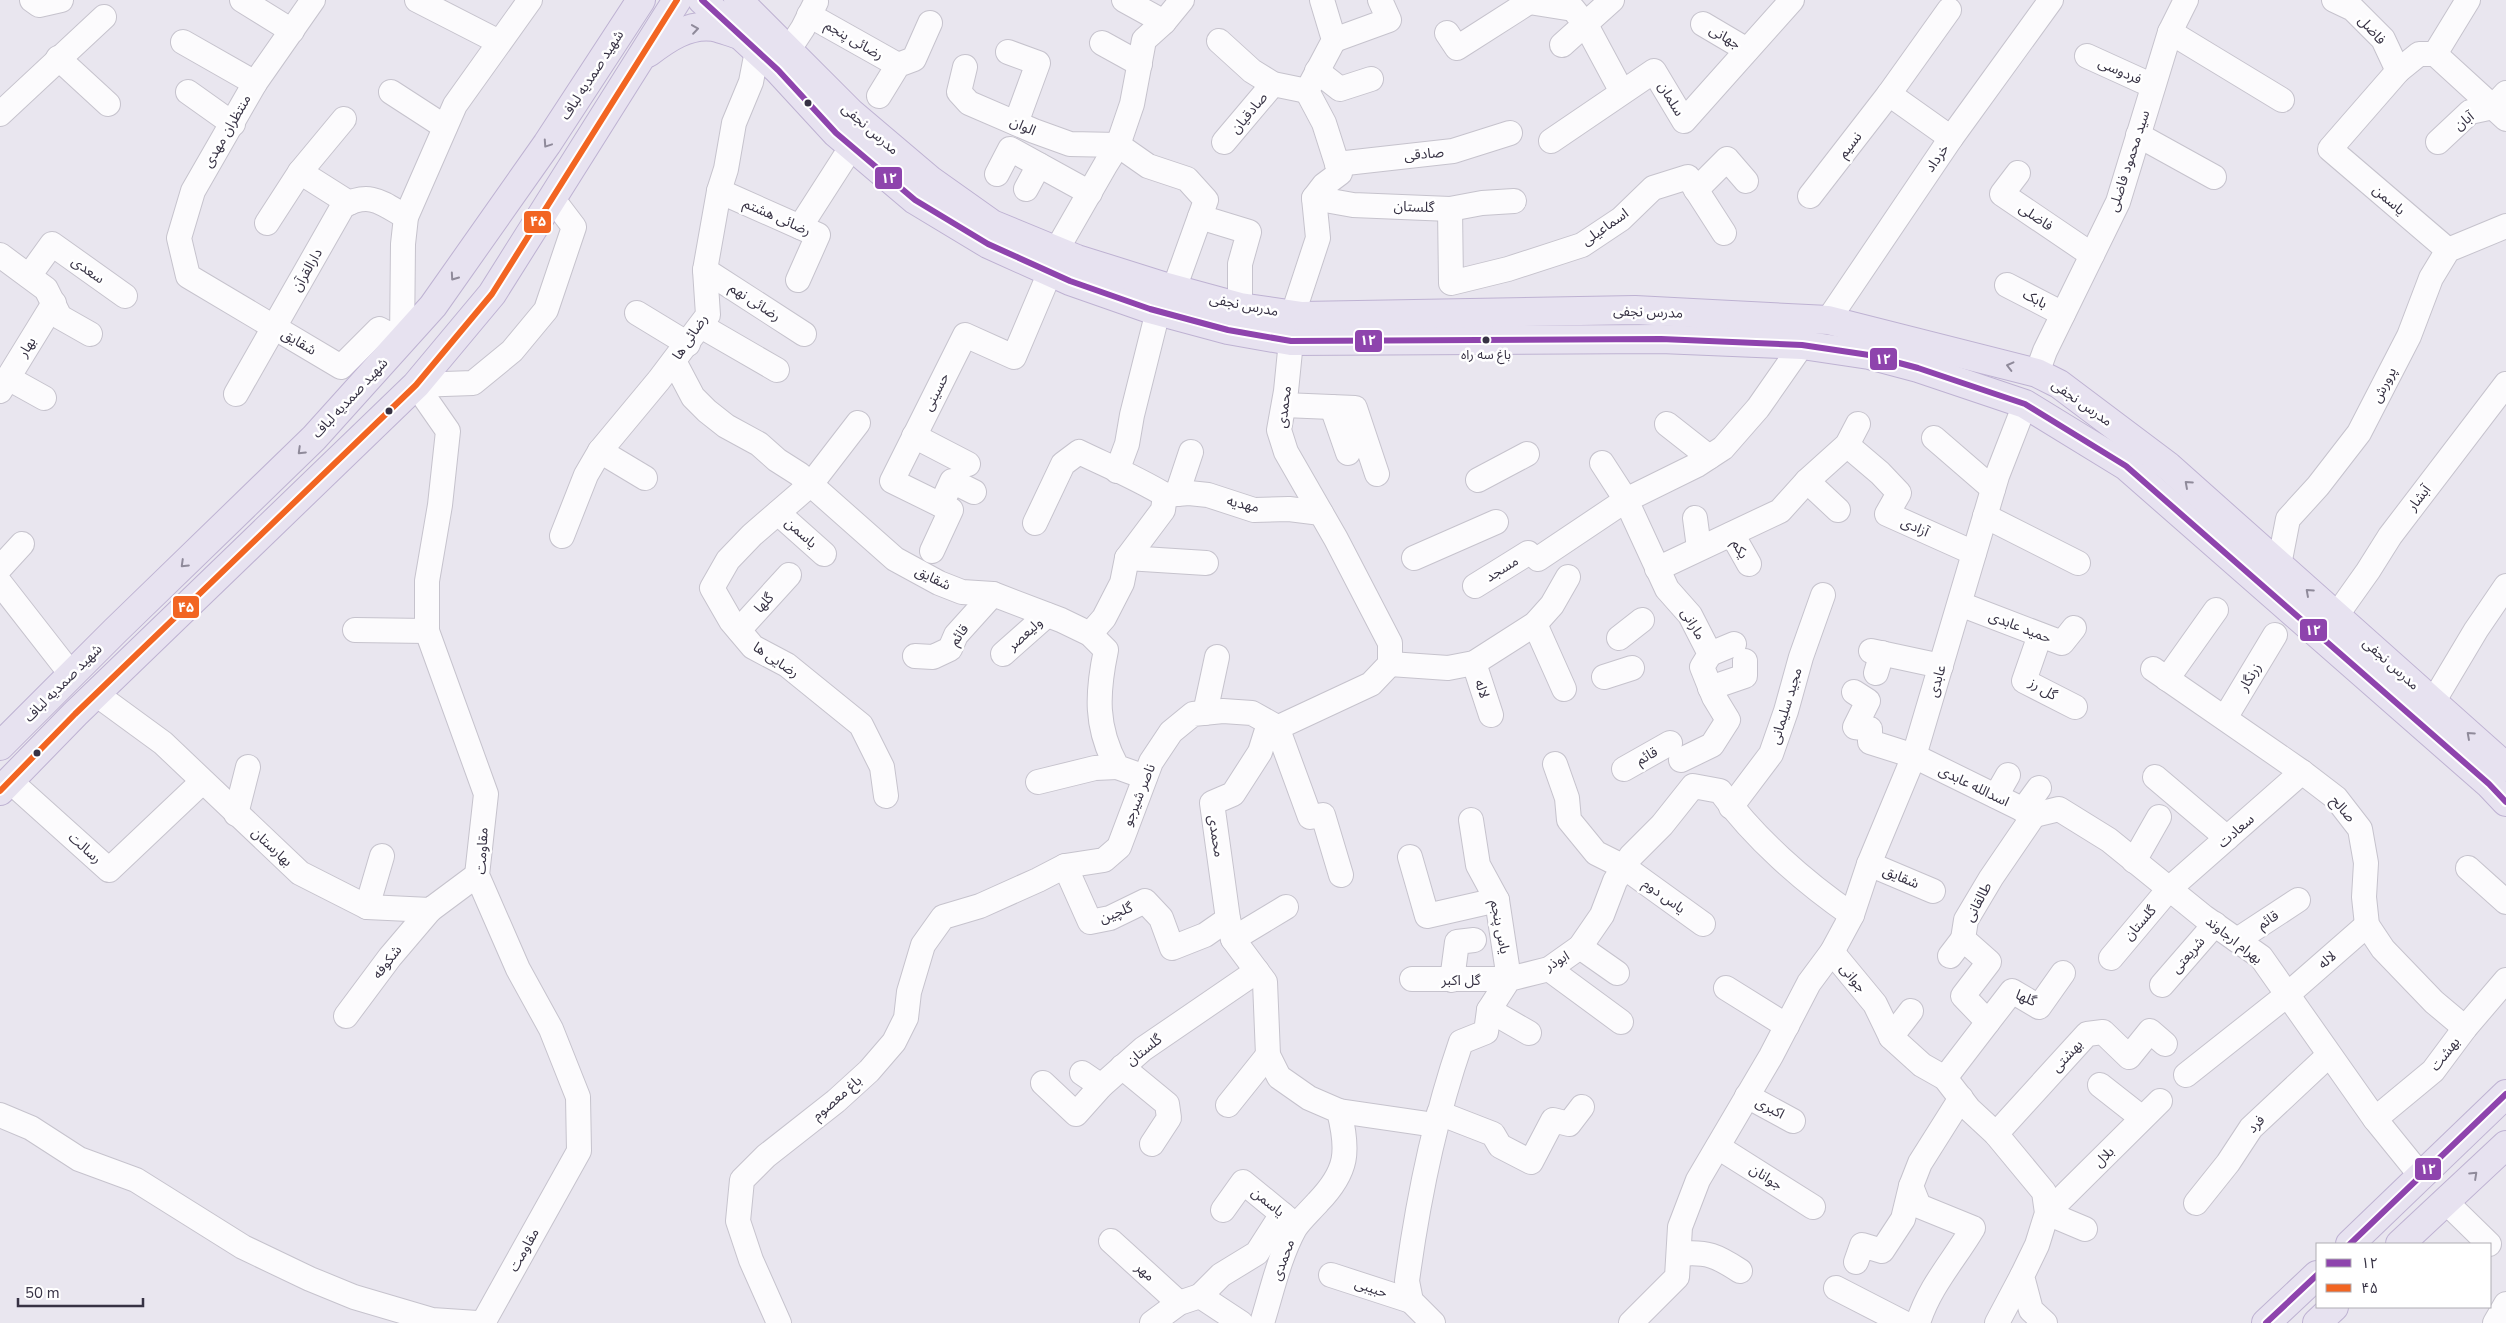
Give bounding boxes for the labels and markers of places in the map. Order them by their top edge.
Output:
unlabelled marker [803,98,813,108]
marker: باغ سه راه [1481,335,1491,345]
place label: باغ سه راه [1461,346,1511,365]
unlabelled marker [384,406,394,416]
unlabelled marker [32,748,42,758]

